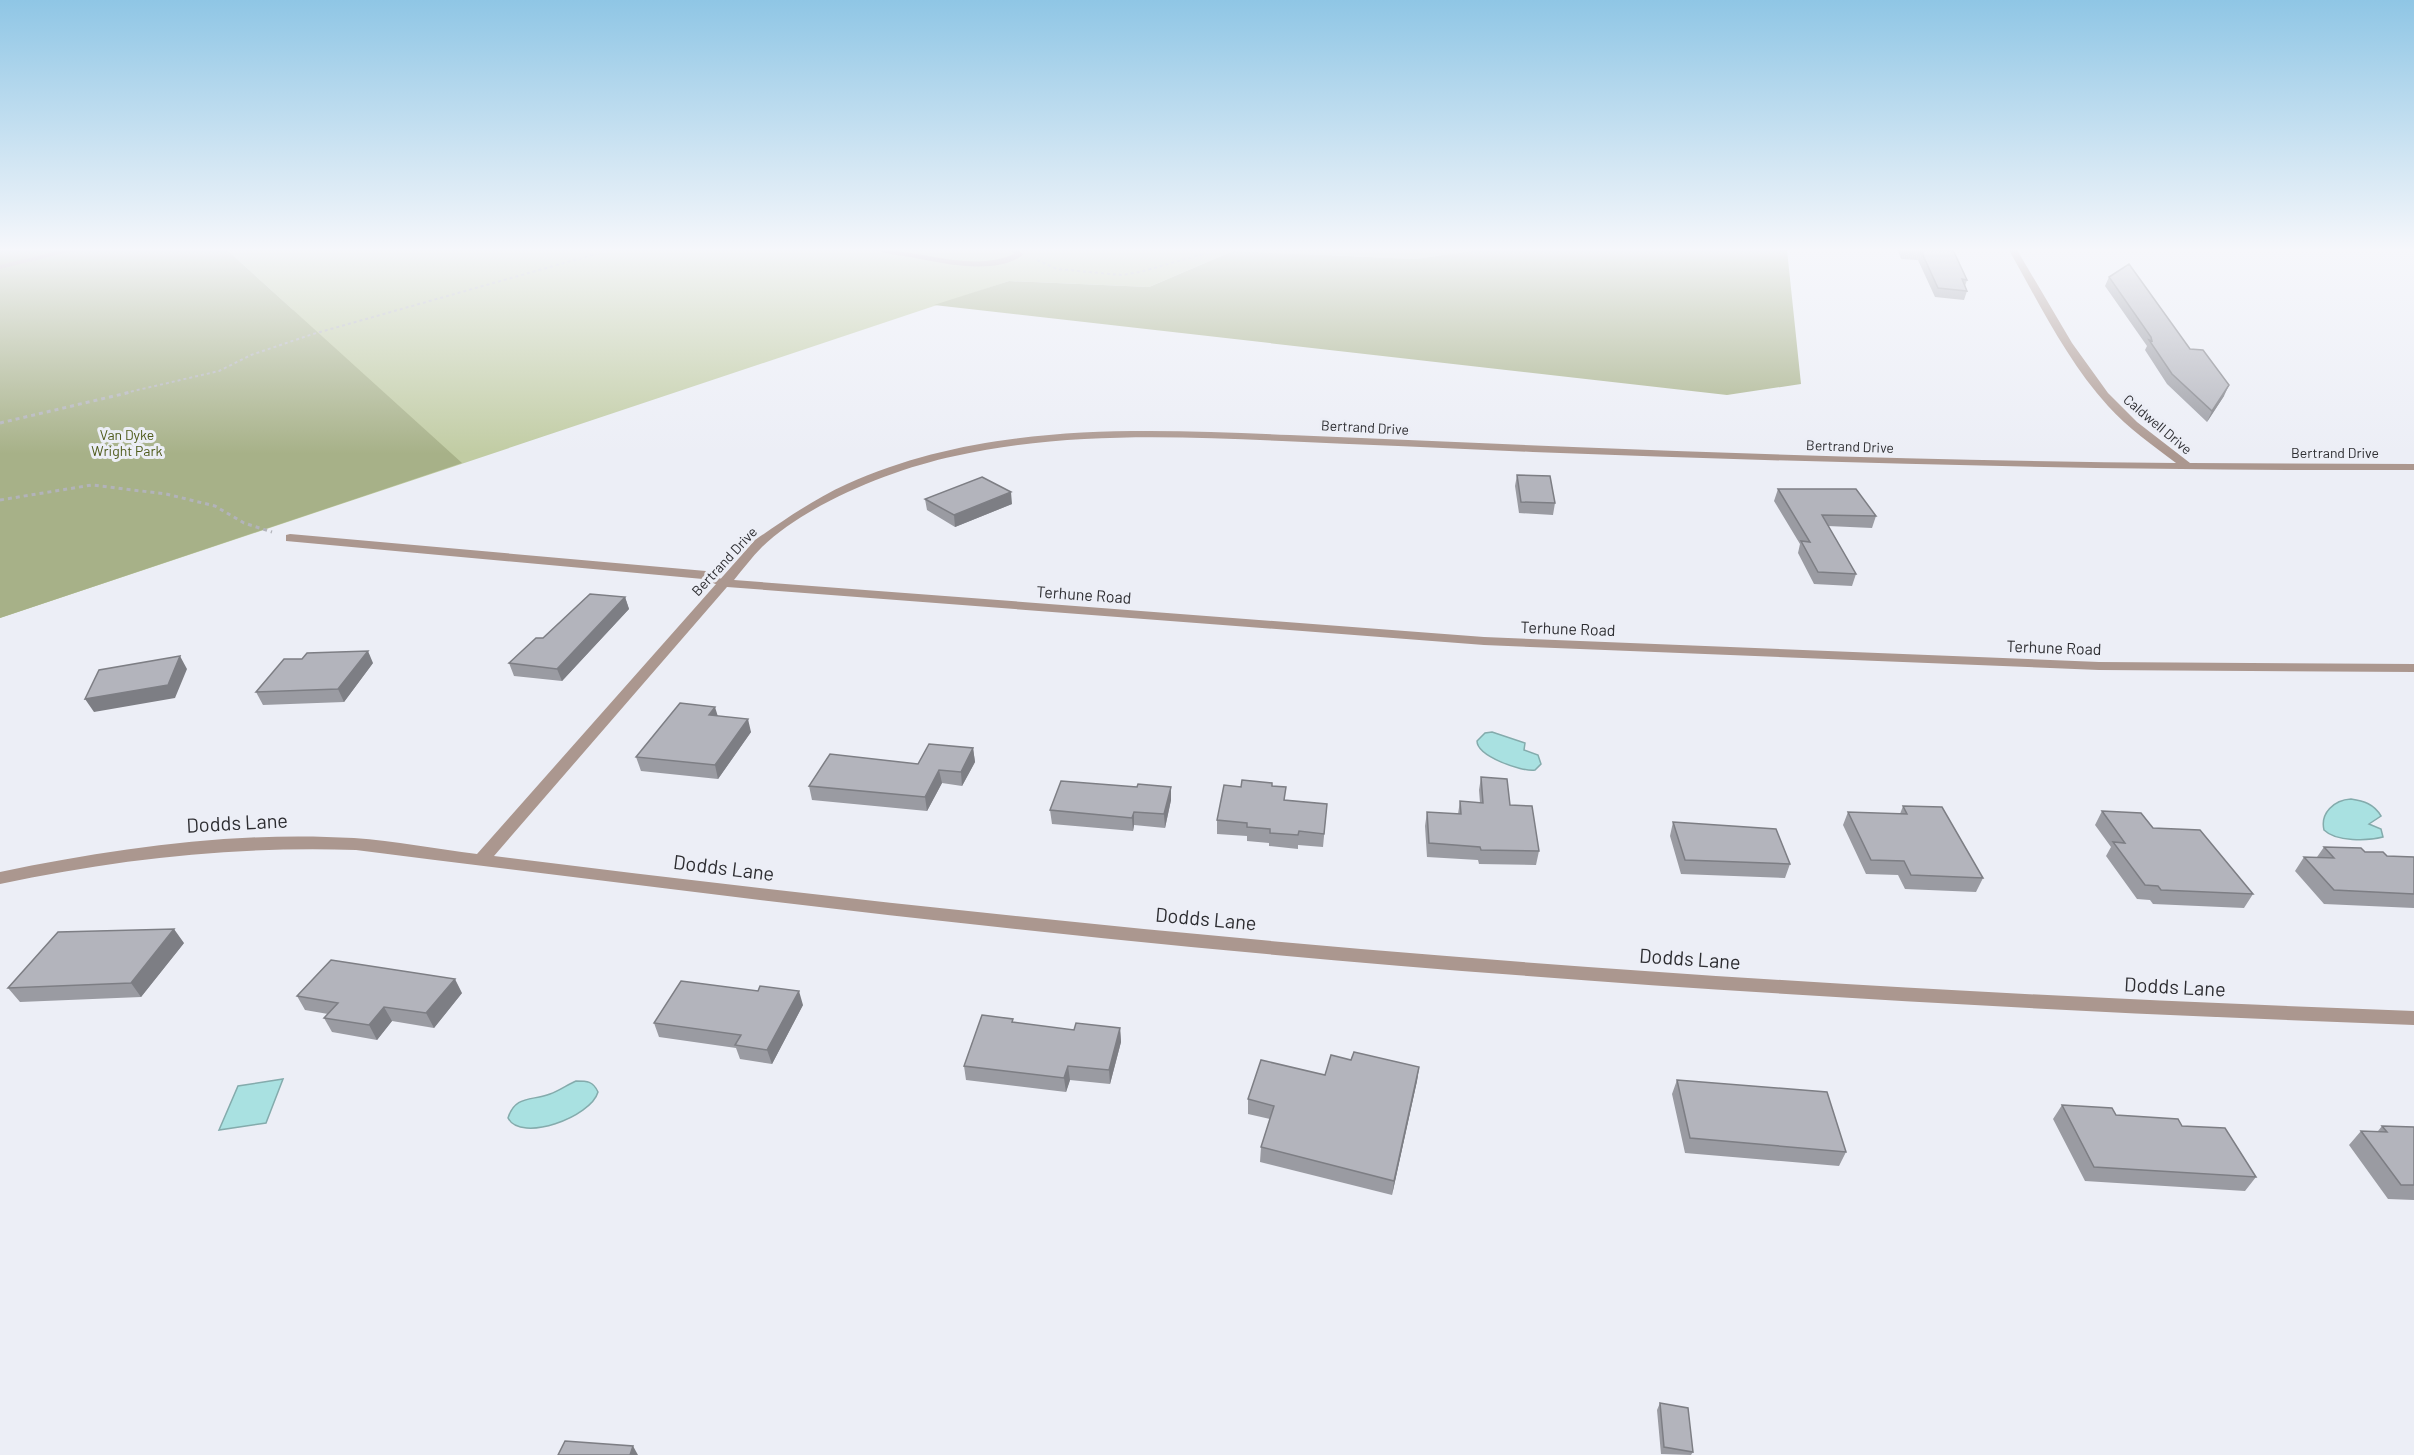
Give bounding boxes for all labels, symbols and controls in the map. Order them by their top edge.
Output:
street label: Caldwell Drive [2120,390,2196,458]
street label: Bertrand Drive [1321,416,1409,438]
park label: Van Dyke Wright Park [91,426,163,459]
street label: Bertrand Drive [1806,436,1894,456]
street label: Bertrand Drive [2291,444,2379,461]
street label: Bertrand Drive [688,523,760,599]
street label: Terhune Road [1036,581,1132,607]
street label: Terhune Road [1520,617,1616,639]
street label: Terhune Road [2006,636,2102,658]
street label: Dodds Lane [186,807,288,837]
street label: Dodds Lane [672,849,776,885]
street label: Dodds Lane [1154,902,1258,934]
street label: Dodds Lane [1638,942,1742,974]
street label: Dodds Lane [2124,971,2226,1001]

